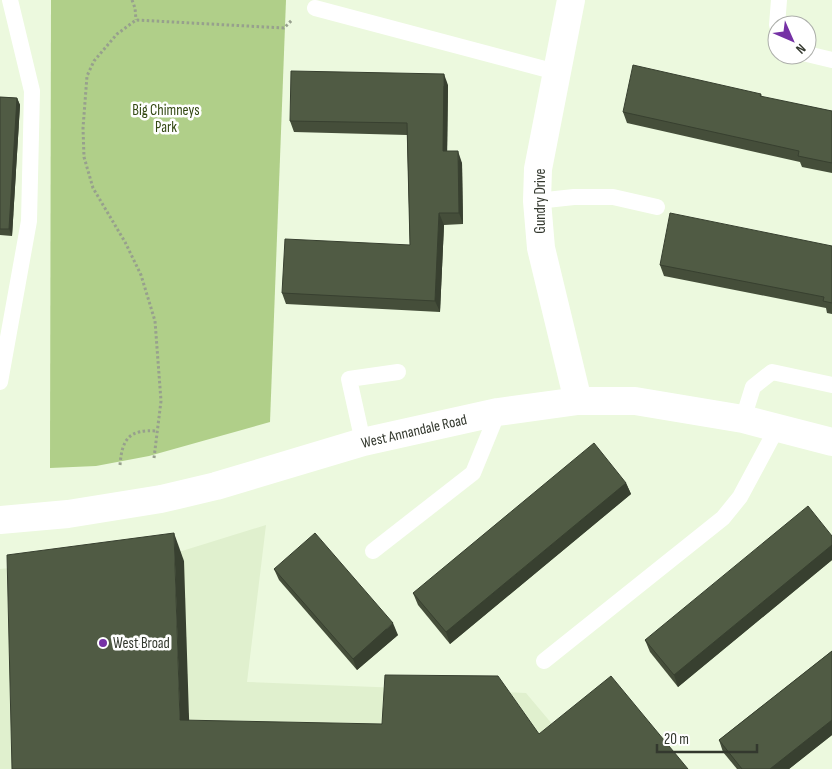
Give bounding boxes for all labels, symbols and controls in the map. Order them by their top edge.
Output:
north arrow [767,15,817,65]
text: N [792,40,809,57]
park label: Big Chimneys Park [132,101,200,137]
street label: Gundry Drive [531,168,550,234]
street label: West Annandale Road [359,410,469,453]
place label: West Broad [113,634,170,653]
marker: West Broad [97,637,109,649]
scale bar [657,722,757,754]
text: 20 m [664,730,689,749]

